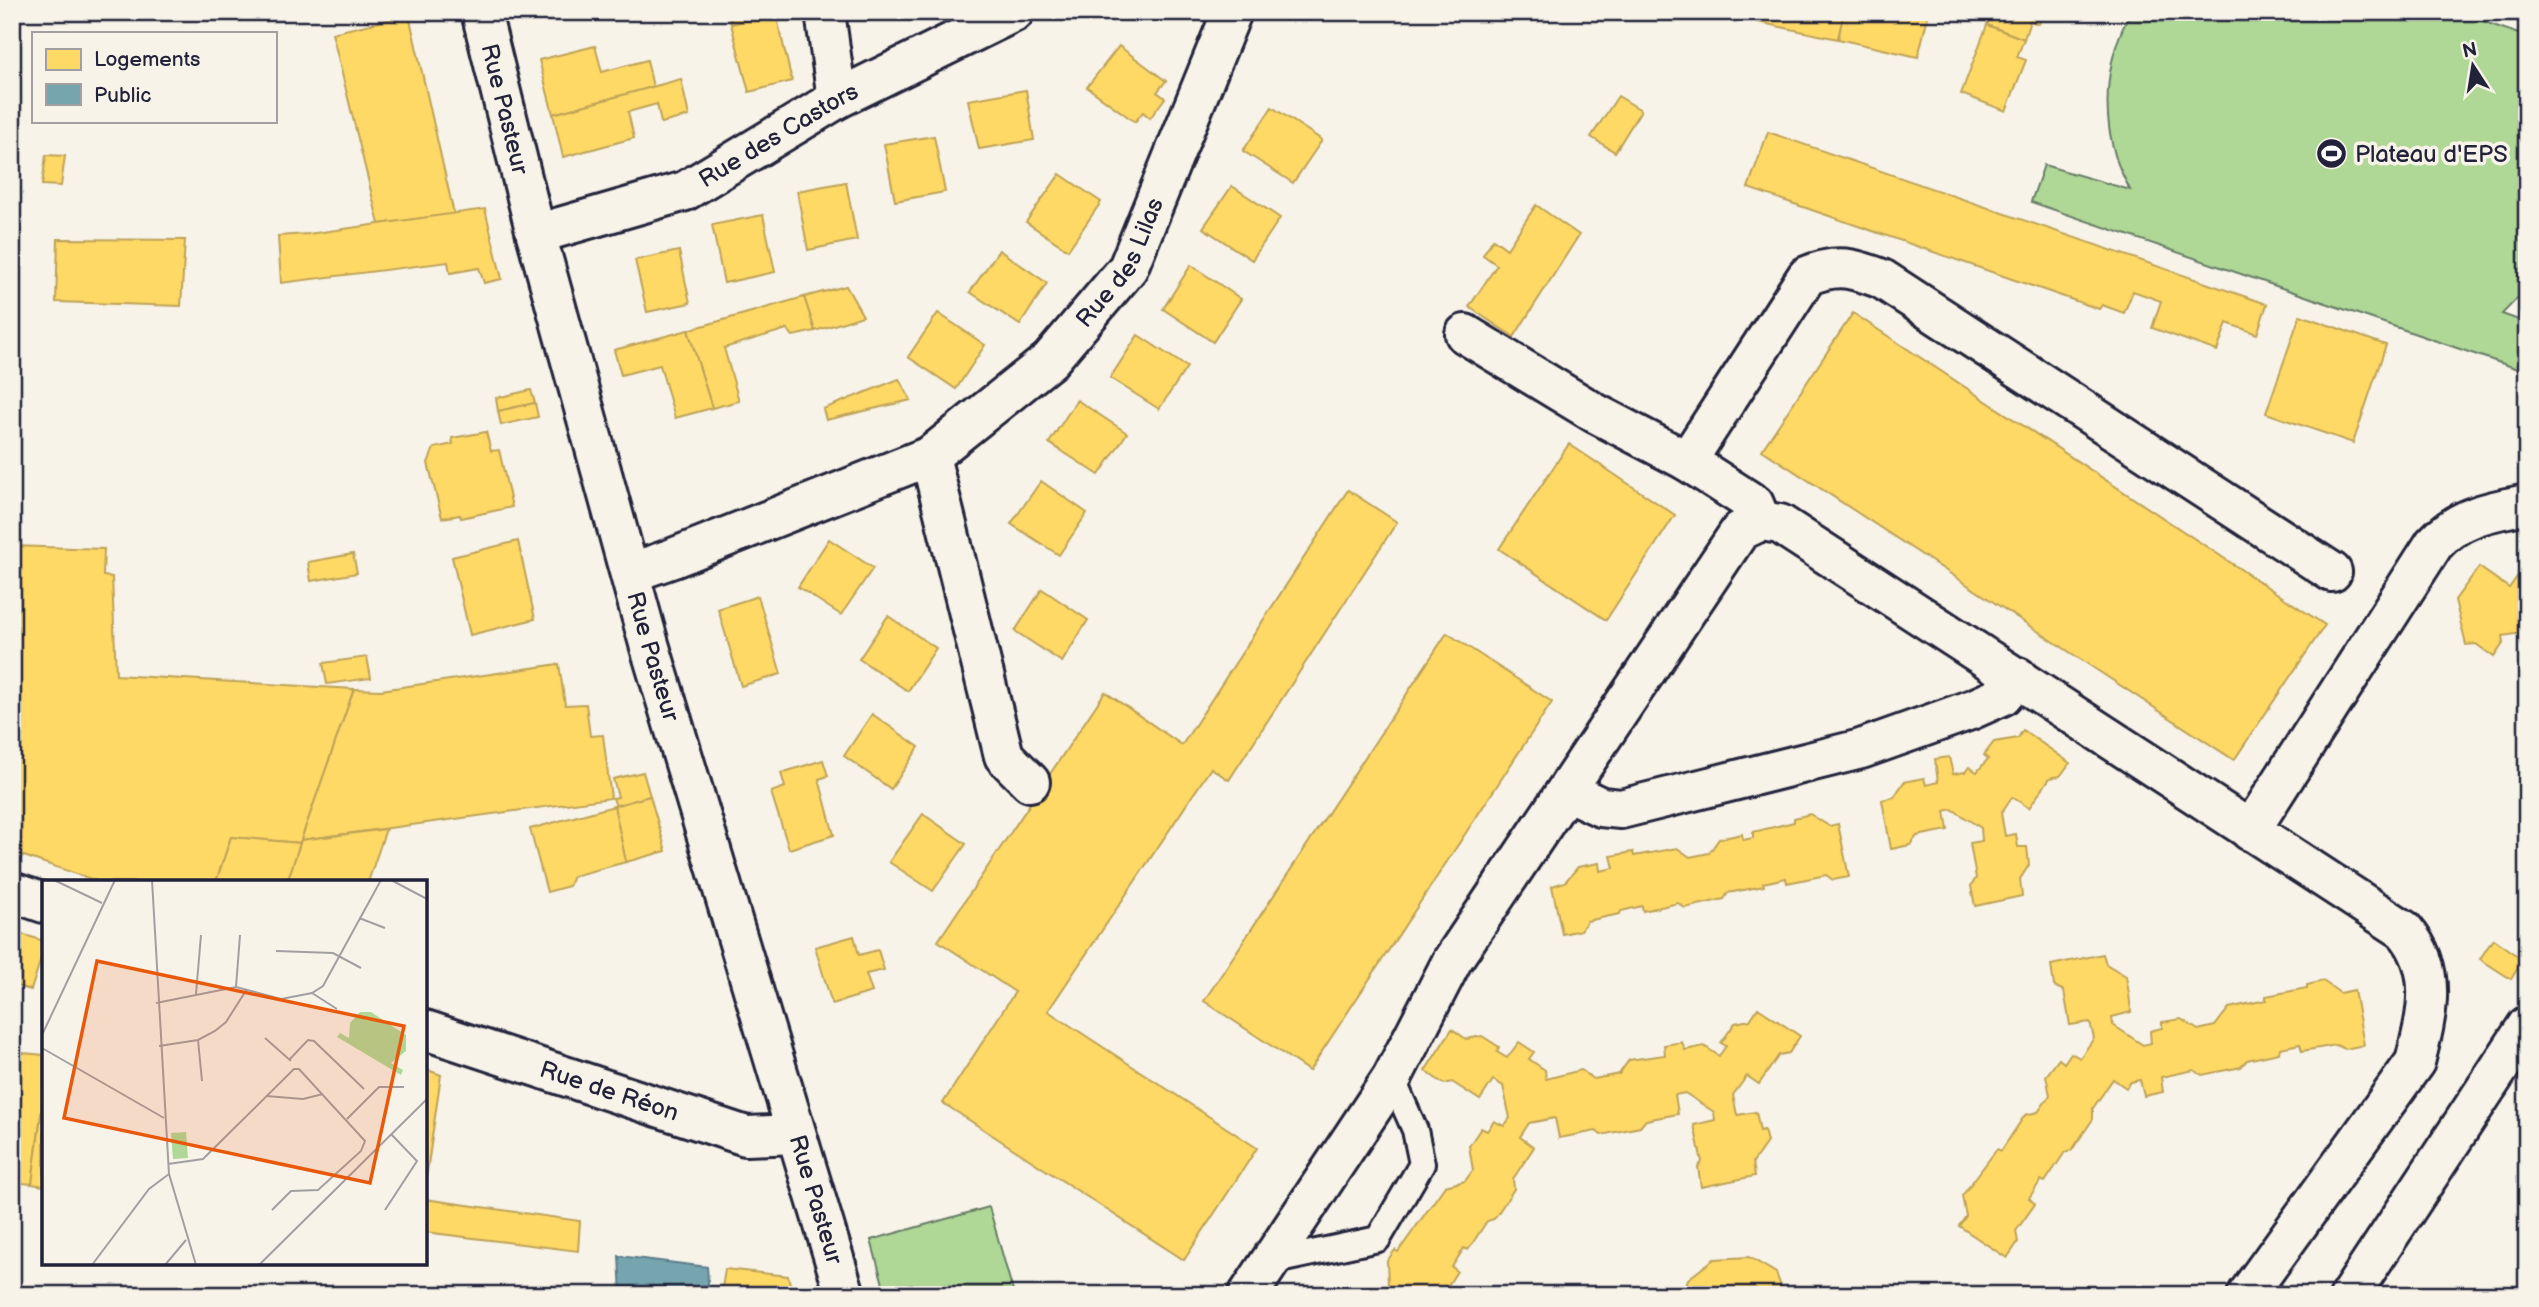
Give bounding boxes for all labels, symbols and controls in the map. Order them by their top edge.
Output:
legend [32,32,276,122]
north arrow [2438,32,2508,102]
text: N [2460,38,2479,64]
street label: Rue Pasteur [474,41,535,178]
text: Logements [94,47,200,72]
street label: Rue des Castors [694,77,863,194]
text: Public [94,83,152,108]
sports icon: Plateau d'EPS [2315,137,2349,171]
place label: Plateau d'EPS [2355,140,2508,169]
street label: Rue des Lilas [1070,194,1170,334]
street label: Rue Pasteur [620,588,686,725]
inset map [42,880,427,1265]
street label: Rue de Réon [536,1055,682,1128]
street label: Rue Pasteur [783,1131,849,1268]

